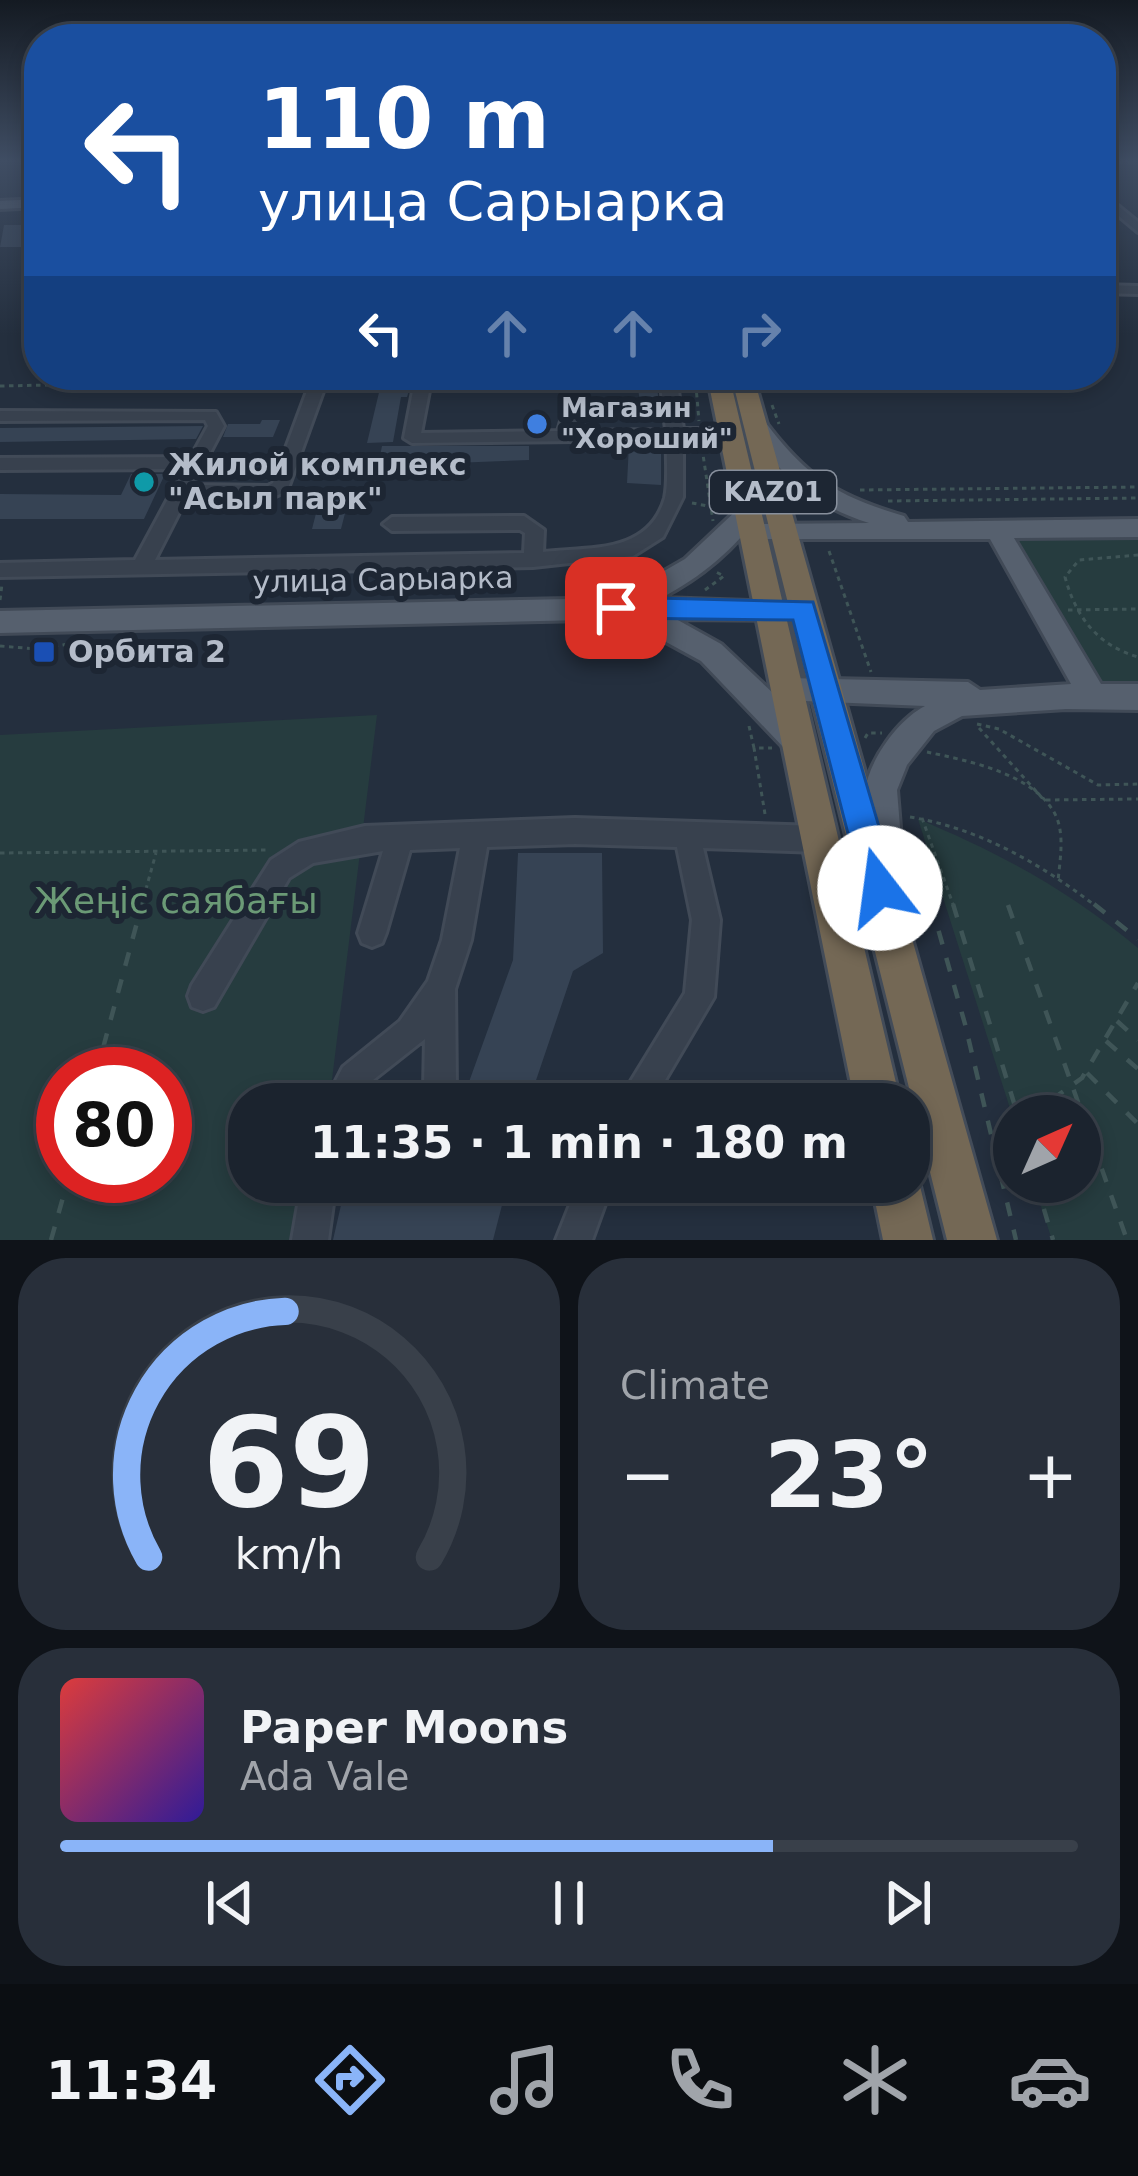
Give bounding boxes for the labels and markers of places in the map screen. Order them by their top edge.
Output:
place label: Магазин "Хороший" [561,392,733,454]
marker: Магазин "Хороший" [524,411,550,437]
place label: Жилой комплекс "Асыл парк" [168,447,466,516]
marker: Жилой комплекс "Асыл парк" [131,469,157,495]
pin [565,557,667,659]
place label: Орбита 2 [68,634,226,669]
marker: Орбита 2 [31,639,57,665]

